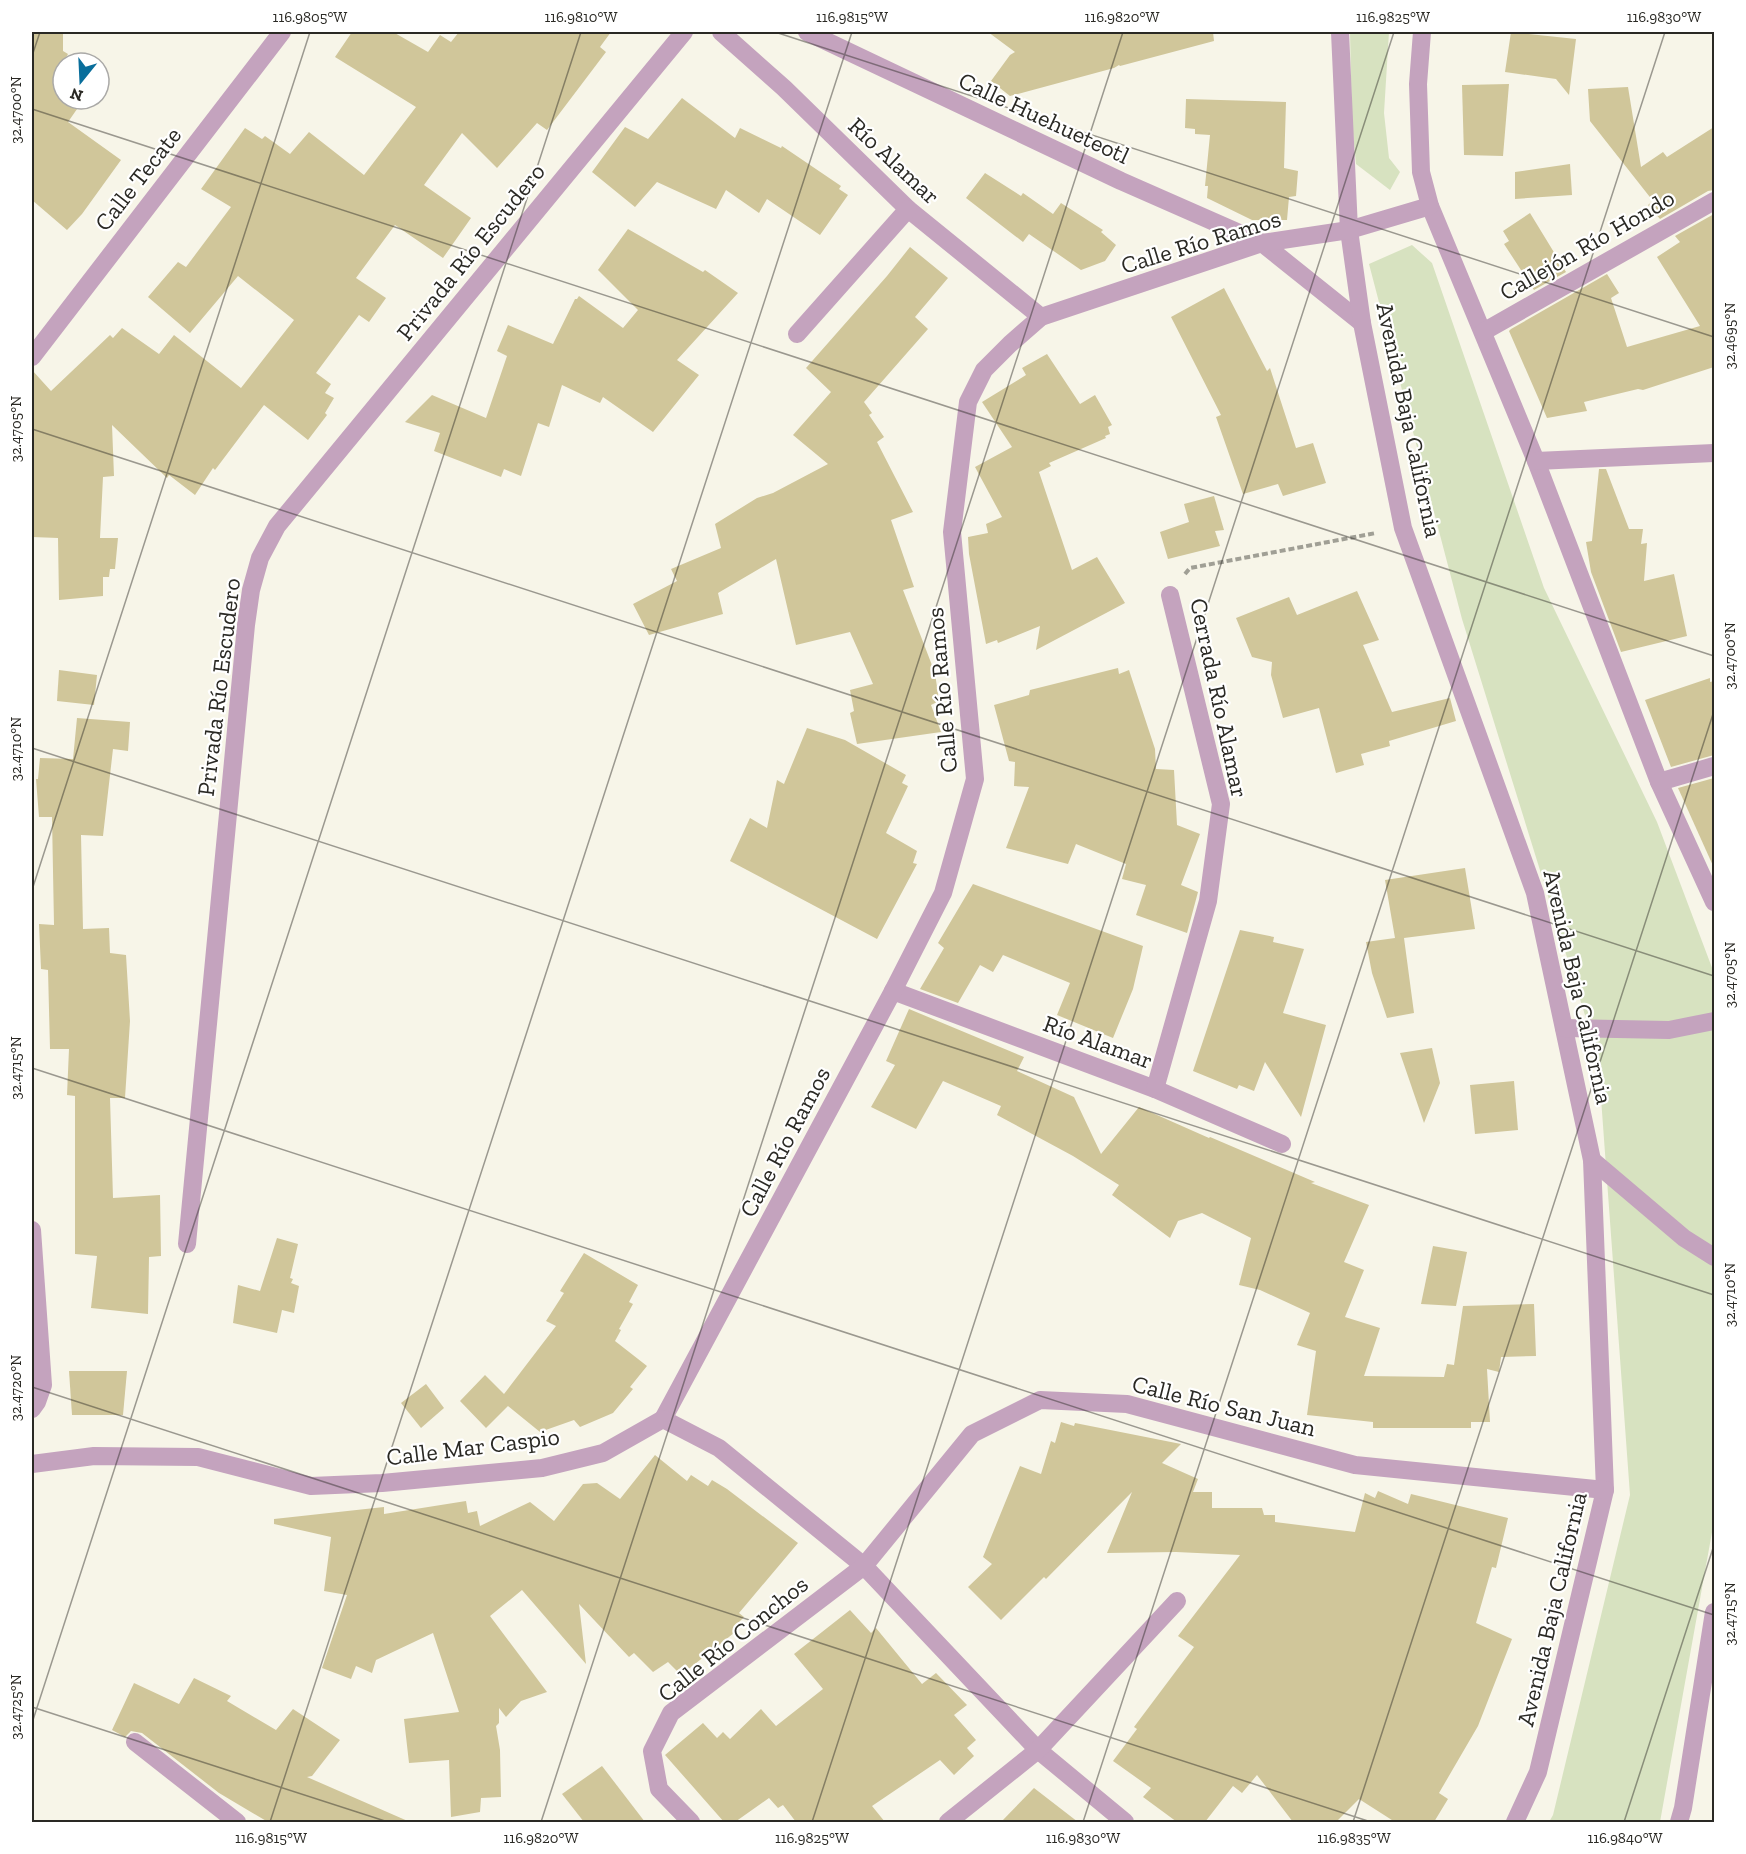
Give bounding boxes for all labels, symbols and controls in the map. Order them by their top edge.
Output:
text: 116.9805°W [273,8,347,26]
text: 116.9810°W [545,8,617,26]
text: 116.9815°W [816,8,888,26]
text: 116.9820°W [1085,8,1159,26]
text: 116.9825°W [1356,8,1430,26]
text: 116.9830°W [1627,8,1701,26]
north arrow [51,51,111,111]
street label: Calle Huehueteotl [954,65,1134,170]
text: 32.4700°N [7,76,25,144]
text: N [68,84,85,106]
street label: Río Alamar [843,111,946,210]
street label: Calle Tecate [88,121,187,236]
street label: Privada Río Escudero [390,157,551,346]
street label: Callejón Río Hondo [1494,183,1679,306]
street label: Calle Río Ramos [1117,203,1284,280]
street label: Avenida Baja California [1370,300,1449,540]
text: 32.4695°N [1721,303,1739,369]
text: 32.4705°N [7,396,25,462]
street label: Privada Río Escudero [191,576,246,798]
street label: Cerrada Río Alamar [1184,595,1255,800]
street label: Calle Río Ramos [920,606,963,774]
text: 32.4700°N [1721,622,1739,690]
text: 32.4710°N [7,717,25,781]
street label: Avenida Baja California [1537,867,1620,1107]
text: 32.4705°N [1721,942,1739,1008]
street label: Río Alamar [1039,1008,1157,1075]
text: 32.4715°N [7,1036,25,1100]
street label: Calle Río Ramos [733,1062,836,1222]
text: 32.4710°N [1721,1263,1739,1327]
text: 32.4720°N [7,1355,25,1421]
street label: Calle Río San Juan [1129,1369,1319,1442]
street label: Calle Mar Caspio [385,1422,561,1472]
street label: Avenida Baja California [1510,1489,1593,1729]
street label: Calle Río Conchos [652,1569,814,1708]
text: 32.4715°N [1721,1582,1739,1646]
text: 32.4725°N [7,1674,25,1740]
text: 116.9815°W [235,1829,307,1847]
text: 116.9820°W [504,1829,578,1847]
text: 116.9825°W [775,1829,849,1847]
text: 116.9830°W [1046,1829,1120,1847]
text: 116.9835°W [1317,1829,1391,1847]
text: 116.9840°W [1587,1829,1663,1847]

